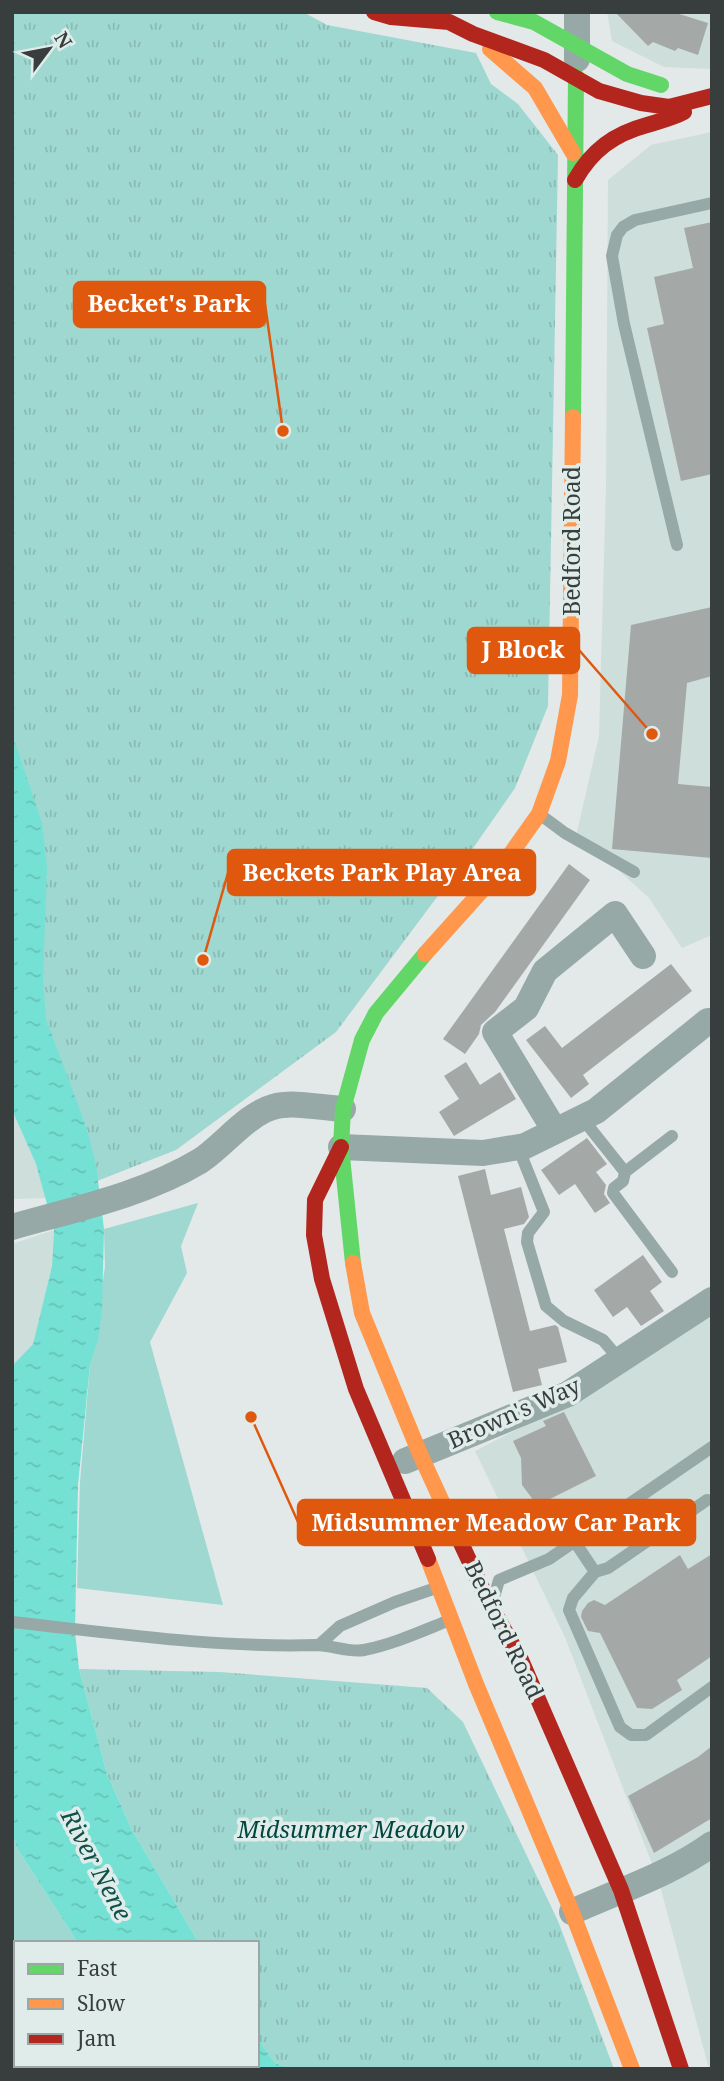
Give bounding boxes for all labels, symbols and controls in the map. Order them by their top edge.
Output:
north arrow [14,14,84,84]
text: N [48,27,78,53]
callout: Becket's Park [74,282,265,327]
text: Becket's Park [87,286,251,319]
street label: Bedford Road [555,466,587,616]
callout: J Block [468,628,579,673]
text: J Block [481,632,565,665]
callout: Beckets Park Play Area [228,850,535,895]
text: Beckets Park Play Area [243,855,521,888]
street label: Brown's Way [442,1369,585,1456]
callout: Midsummer Meadow Car Park [298,1500,695,1545]
text: Midsummer Meadow Car Park [311,1505,681,1538]
street label: Bedford Road [458,1555,552,1704]
water label: River Nene [54,1802,141,1926]
park label: Midsummer Meadow [236,1813,465,1845]
legend [14,1941,259,2067]
text: Fast [77,1954,117,1982]
text: Slow [77,1989,126,2017]
text: Jam [76,2024,116,2052]

